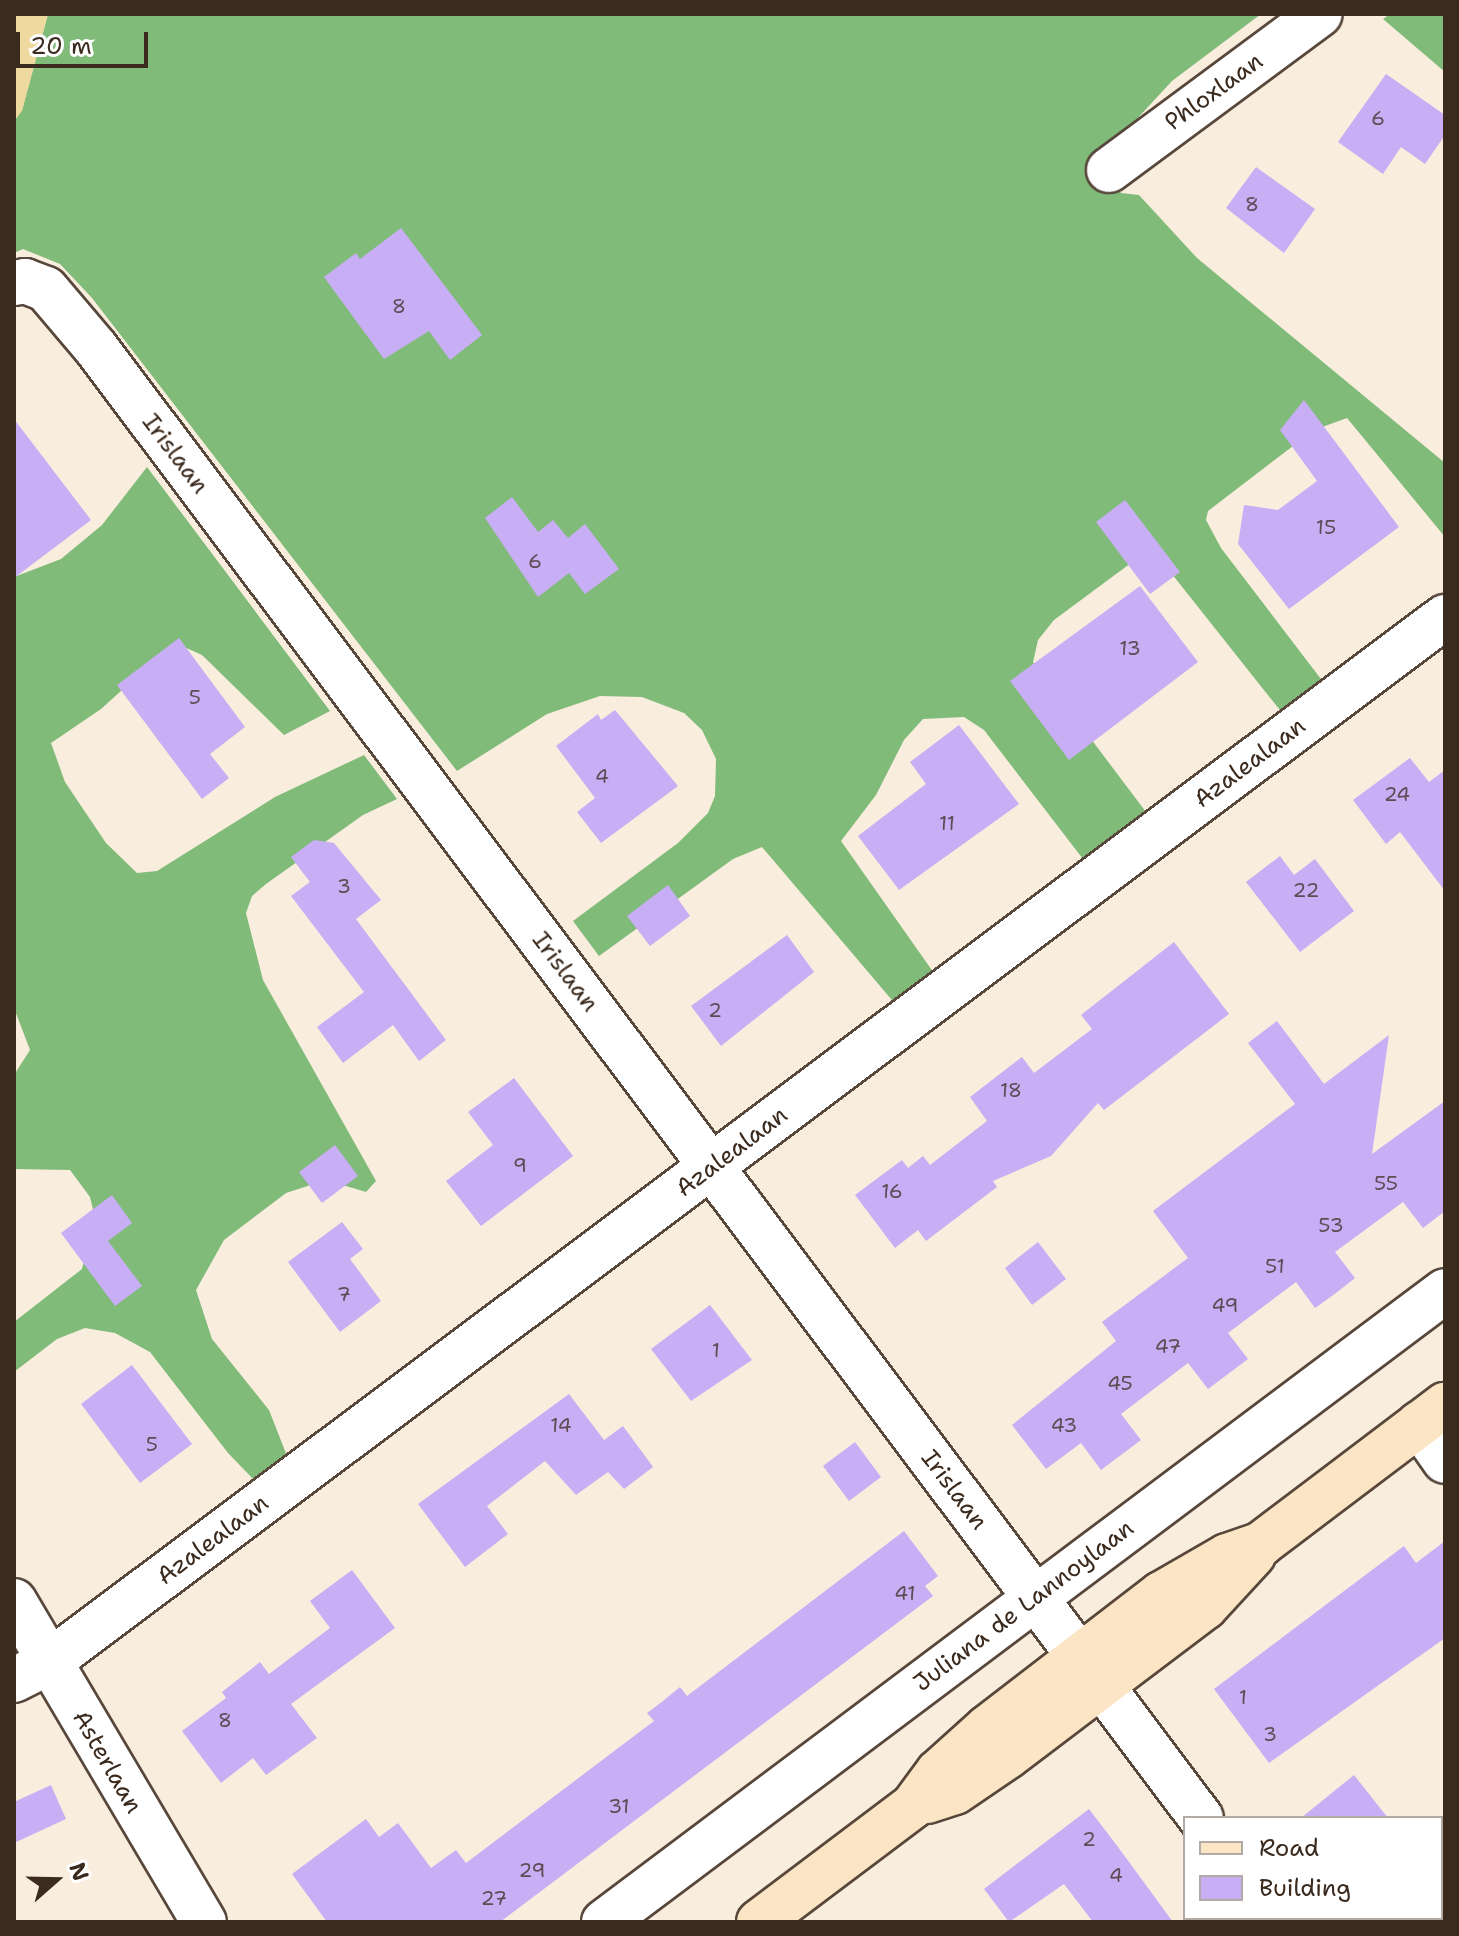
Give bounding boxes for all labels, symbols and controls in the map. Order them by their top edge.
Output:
scale bar [20,16,152,66]
text: 20 m [30,30,92,62]
street label: Phloxlaan [1159,47,1269,137]
house number: 6 [1371,106,1385,130]
house number: 8 [1245,192,1259,216]
house number: 8 [392,294,406,318]
street label: Irislaan [136,408,214,500]
house number: 15 [1316,515,1336,539]
house number: 6 [528,549,542,573]
house number: 13 [1119,636,1141,660]
house number: 5 [189,685,201,709]
street label: Azalealaan [1189,712,1311,814]
house number: 4 [595,764,609,788]
house number: 24 [1384,782,1410,806]
house number: 11 [939,811,955,835]
house number: 3 [337,874,351,898]
house number: 22 [1293,878,1319,902]
street label: Irislaan [526,926,604,1018]
house number: 2 [708,998,722,1022]
house number: 18 [1000,1078,1022,1102]
street label: Azalealaan [671,1101,793,1203]
house number: 9 [513,1153,527,1177]
house number: 55 [1374,1171,1398,1195]
house number: 16 [881,1179,903,1203]
house number: 53 [1318,1213,1344,1237]
house number: 51 [1265,1254,1285,1278]
house number: 7 [337,1282,351,1306]
house number: 49 [1211,1293,1239,1317]
house number: 47 [1155,1334,1181,1358]
house number: 1 [712,1338,720,1362]
house number: 45 [1107,1371,1133,1395]
house number: 14 [550,1413,572,1437]
house number: 43 [1051,1413,1077,1437]
house number: 5 [146,1432,158,1456]
street label: Irislaan [915,1444,993,1536]
street label: Azalealaan [152,1489,274,1591]
street label: Juliana de Lannoylaan [908,1514,1140,1698]
house number: 41 [894,1581,916,1605]
house number: 1 [1239,1685,1247,1709]
street label: Asterlaan [66,1705,148,1819]
house number: 8 [218,1708,232,1732]
house number: 3 [1263,1722,1277,1746]
house number: 31 [608,1794,630,1818]
legend [1183,1816,1443,1920]
house number: 2 [1082,1827,1096,1851]
text: Road [1259,1832,1319,1864]
north arrow [16,1840,96,1920]
text: N [62,1858,96,1885]
house number: 29 [519,1858,545,1882]
house number: 4 [1109,1863,1123,1887]
text: Building [1259,1872,1351,1904]
house number: 27 [481,1886,507,1910]

